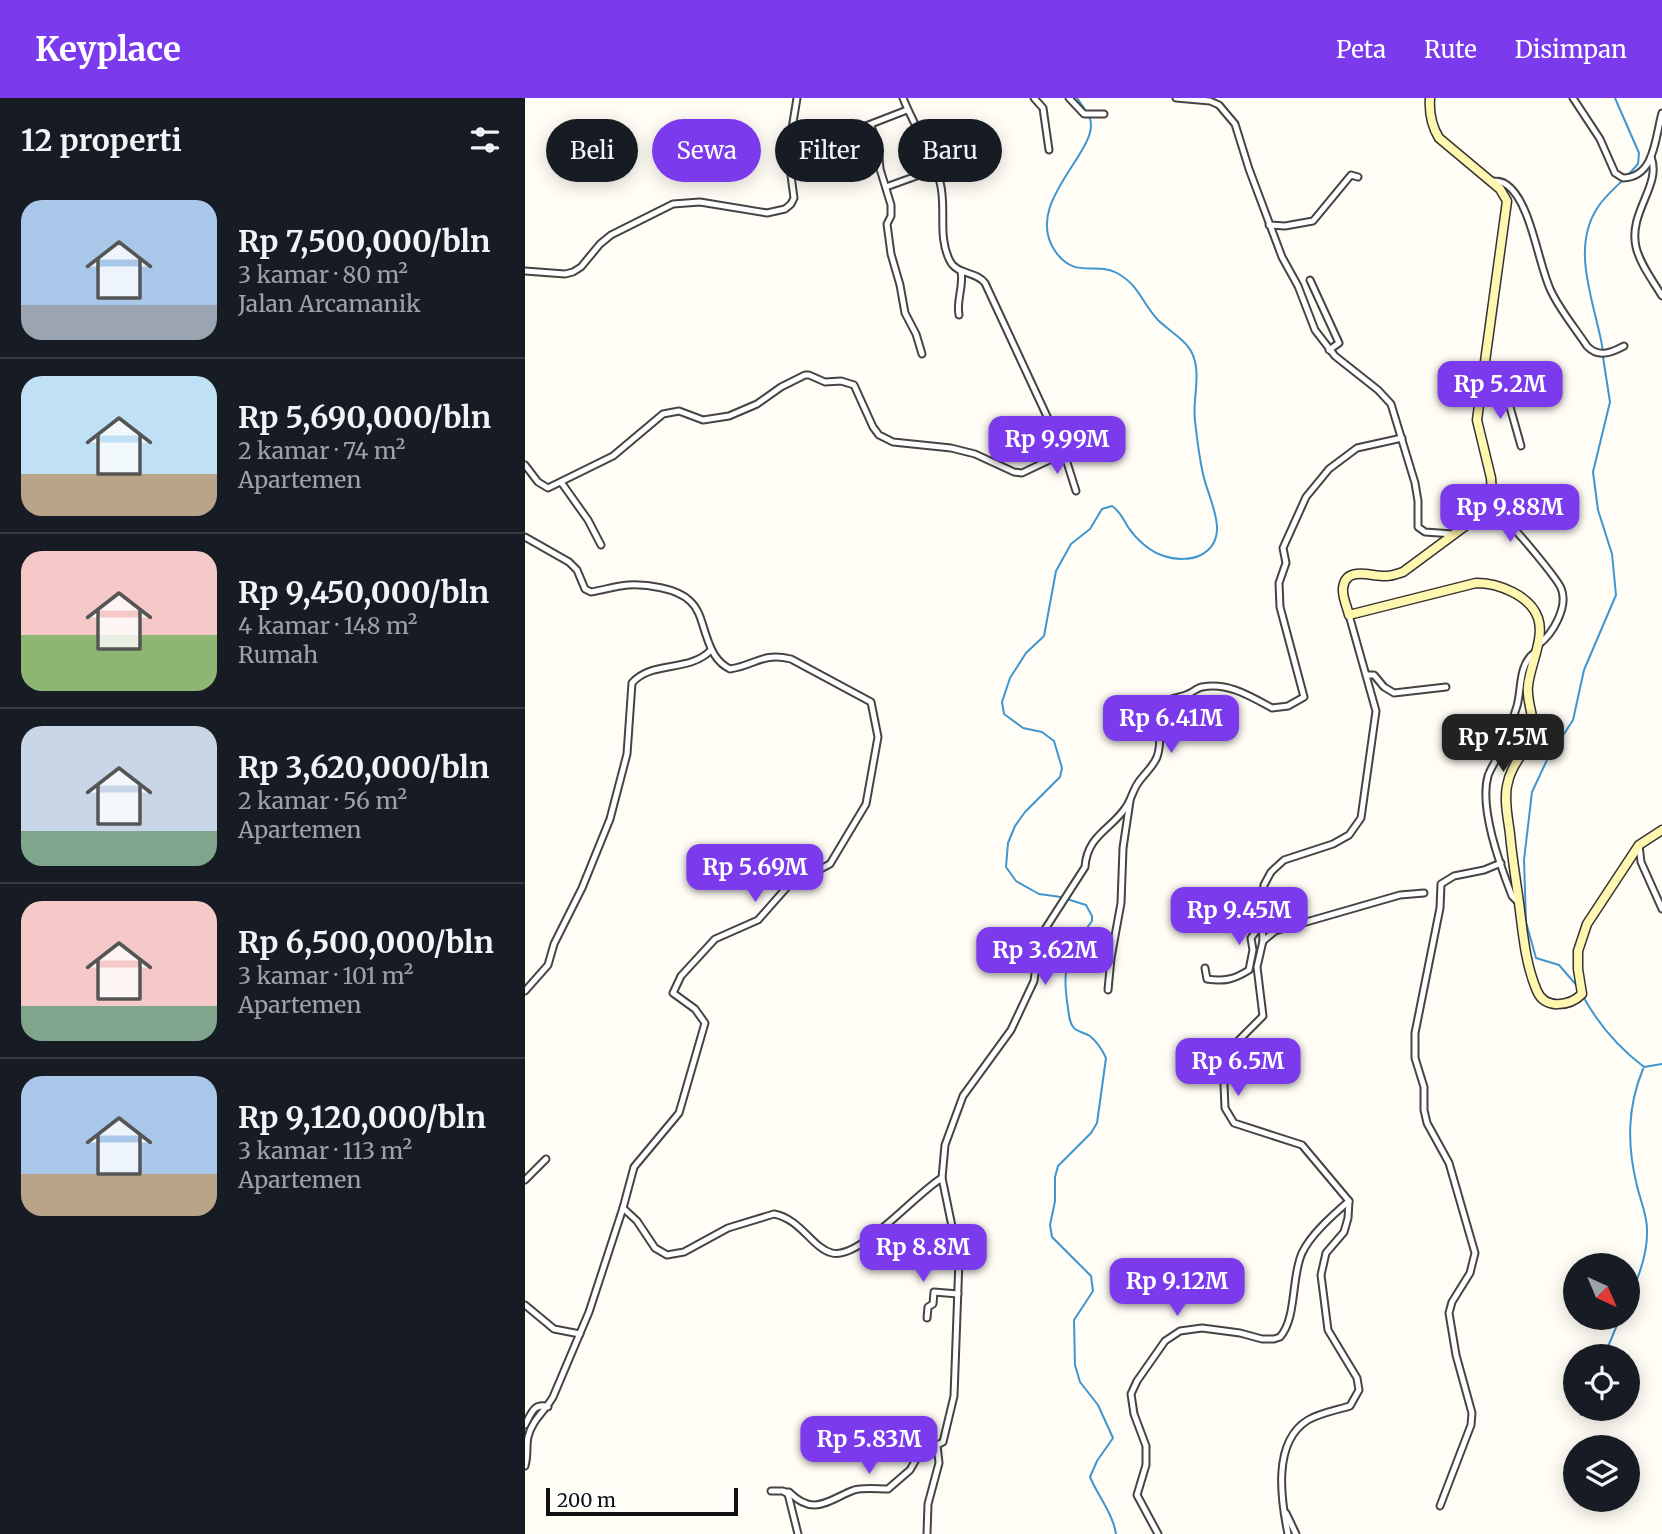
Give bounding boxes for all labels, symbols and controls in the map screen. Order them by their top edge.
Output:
text: Keyplace [35,29,181,70]
text: Peta [1336,34,1386,65]
text: Rute [1424,34,1477,65]
text: Disimpan [1515,34,1627,65]
chip: Beli [546,119,638,182]
chip: Sewa [652,119,761,182]
chip: Filter [775,119,884,182]
chip: Baru [898,119,1002,182]
text: 12 properti [21,121,182,159]
icon: filters [466,121,504,159]
text: Rp 7,500,000/bln [238,222,490,260]
icon: home [77,228,161,312]
text: 3 kamar · 80 m² [238,260,408,289]
text: Jalan Arcamanik [238,289,421,318]
pin: Rp 5.2M [1435,362,1565,421]
text: Rp 5.2M [1454,369,1546,398]
text: Rp 5,690,000/bln [238,398,491,436]
icon: home [77,404,161,488]
pin: Rp 9.99M [985,416,1129,476]
text: Rp 9.99M [1005,424,1109,453]
text: 2 kamar · 74 m² [238,436,405,465]
text: Apartemen [238,465,362,494]
pin: Rp 9.88M [1438,484,1582,544]
text: Rp 9.88M [1456,492,1564,521]
text: Rp 9,450,000/bln [238,573,489,611]
icon: home [77,579,161,663]
text: 4 kamar · 148 m² [238,611,417,640]
text: Rumah [238,640,318,669]
pin: Rp 6.41M [1099,696,1243,755]
text: Rp 6.41M [1119,703,1223,732]
pin: Rp 7.5M [1438,714,1568,774]
text: Rp 7.5M [1458,722,1548,751]
text: Rp 3,620,000/bln [238,748,489,786]
icon: home [77,754,161,838]
text: 2 kamar · 56 m² [238,786,407,815]
text: Apartemen [238,815,362,844]
pin: Rp 5.69M [683,844,827,904]
text: Rp 5.69M [702,852,808,881]
pin: Rp 9.45M [1167,888,1311,947]
text: Rp 9.45M [1187,895,1291,924]
text: Rp 6,500,000/bln [238,923,494,961]
pin: Rp 3.62M [973,928,1117,987]
icon: home [77,929,161,1013]
text: Rp 3.62M [992,935,1098,964]
text: 3 kamar · 101 m² [238,961,413,990]
text: Apartemen [238,990,362,1019]
pin: Rp 6.5M [1173,1038,1303,1098]
text: Rp 6.5M [1192,1046,1284,1075]
text: Rp 9,120,000/bln [238,1098,486,1136]
icon: home [77,1104,161,1188]
text: 3 kamar · 113 m² [238,1136,412,1165]
text: Apartemen [238,1165,362,1194]
pin: Rp 8.8M [858,1224,988,1284]
text: Rp 8.8M [876,1232,970,1261]
north arrow [1563,1253,1640,1330]
map controls [1563,1253,1640,1512]
pin: Rp 9.12M [1105,1258,1249,1318]
text: Rp 9.12M [1126,1266,1228,1295]
button: locate [1563,1344,1640,1421]
pin: Rp 5.83M [797,1416,941,1476]
text: Rp 5.83M [816,1424,922,1453]
button: layers [1563,1435,1640,1512]
scale bar [546,1485,739,1517]
text: 200 m [557,1488,616,1512]

